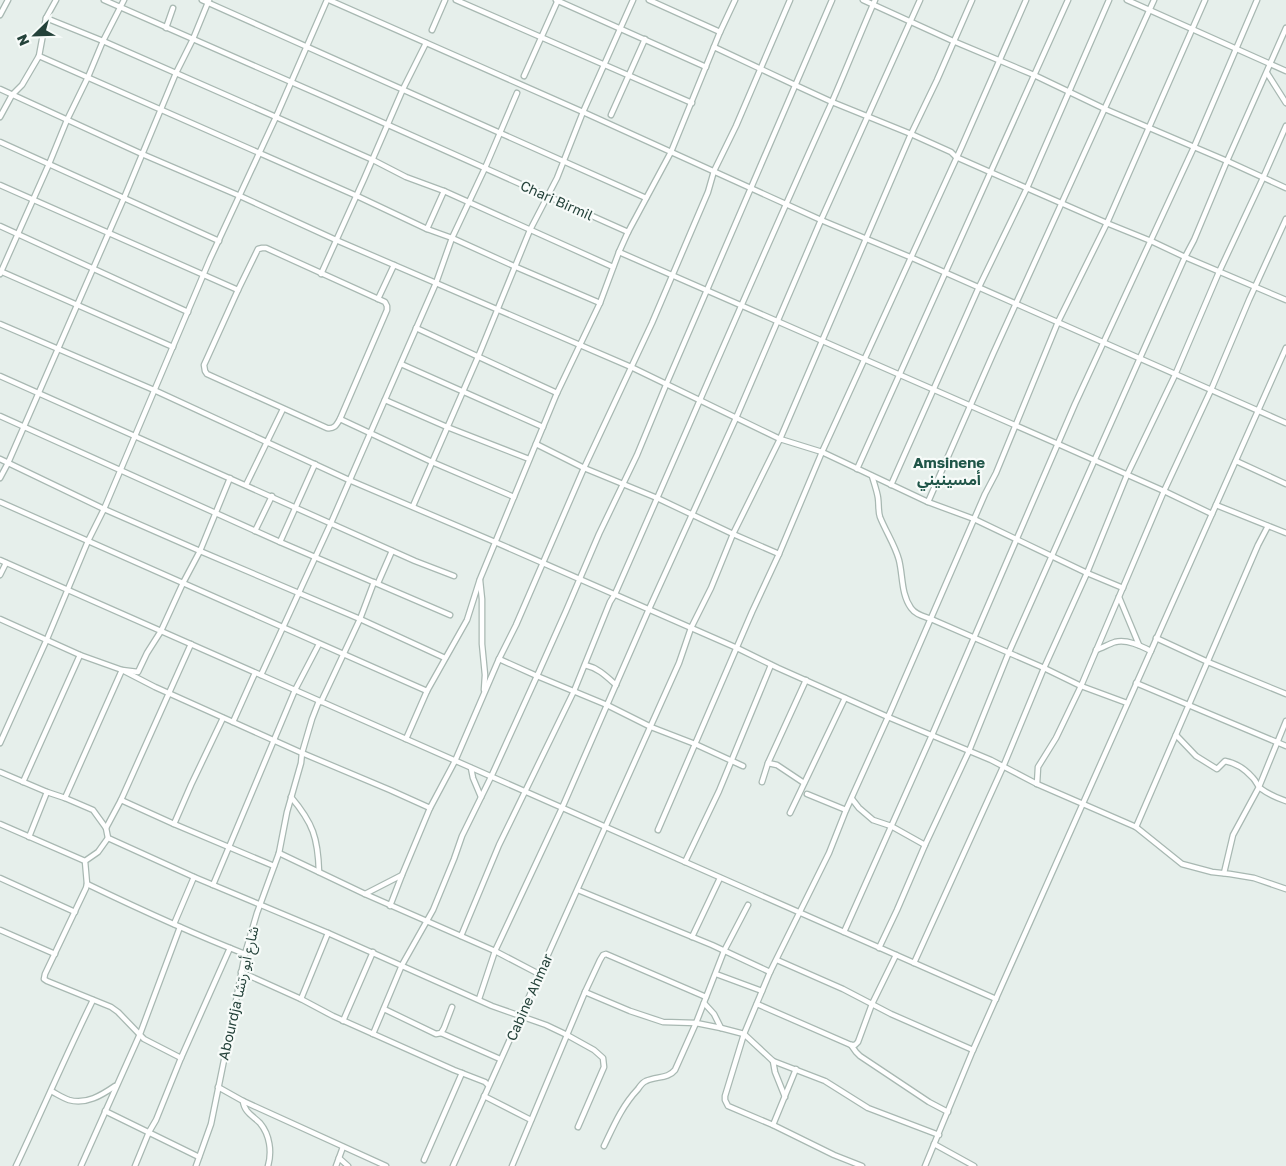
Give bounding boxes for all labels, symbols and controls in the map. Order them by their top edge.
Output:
north arrow [10,10,60,60]
text: N [13,32,32,48]
street label: Chari Birmil [518,176,596,224]
district label: Amsinene أمسينيني [913,453,985,491]
street label: Abourdja شارع أبو رتشا [214,924,265,1062]
street label: Cabine Ahmar [502,950,556,1043]

